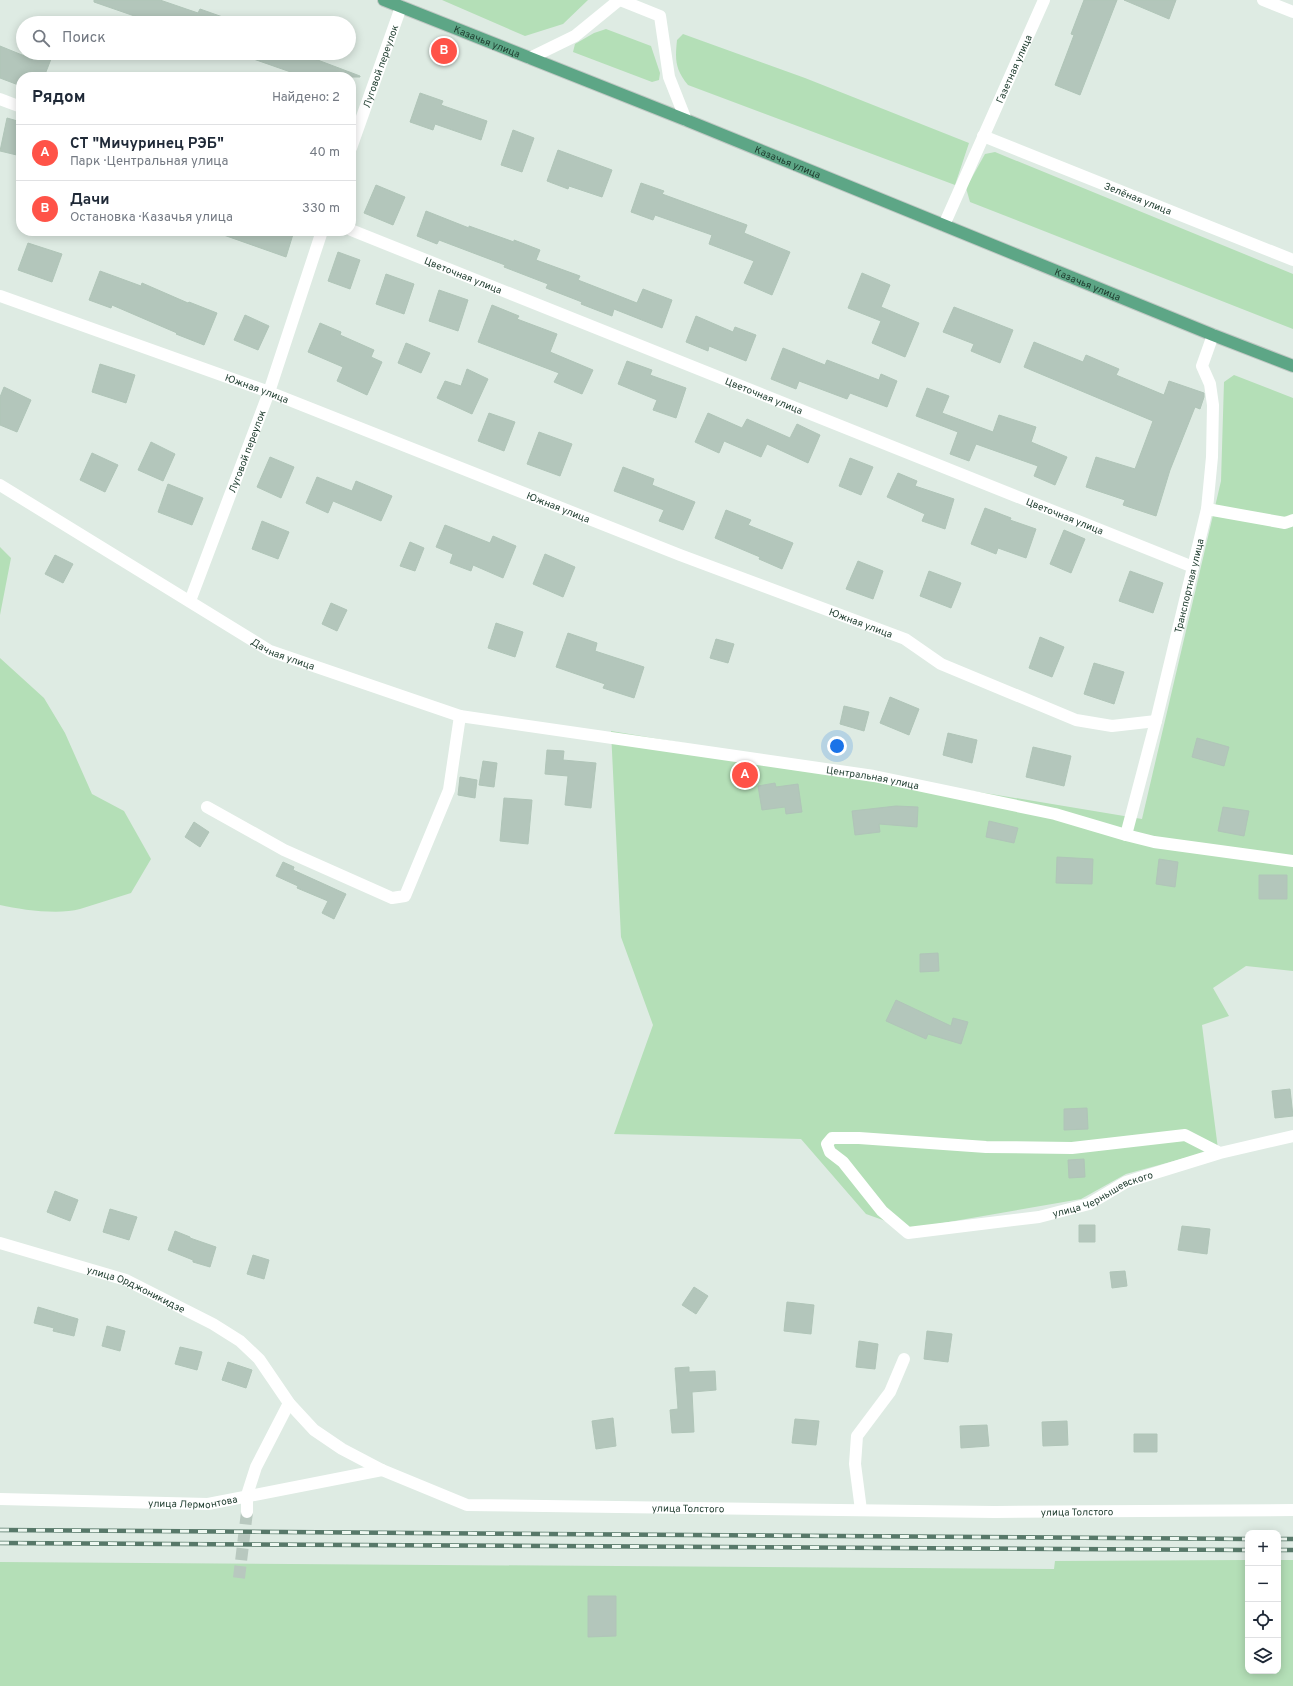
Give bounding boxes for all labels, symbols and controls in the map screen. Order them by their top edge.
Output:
search box [16,16,356,60]
street label: Луговой переулок [361,23,402,110]
street label: Казачья улица [452,23,522,61]
icon: search [30,27,52,49]
text: Поиск [62,29,106,48]
street label: Газетная улица [994,33,1036,106]
pin: B [431,36,457,66]
text: Рядом [32,87,85,109]
text: Найдено: 2 [272,90,340,106]
text: СТ "Мичуринец РЭБ" [70,135,224,154]
street label: Казачья улица [752,144,822,182]
text: A [40,145,50,161]
text: 40 m [310,145,340,161]
text: Парк · Центральная улица [70,154,228,170]
street label: Зелёная улица [1102,180,1173,219]
text: Дачи [70,191,110,210]
text: B [41,201,49,217]
text: 330 m [302,201,340,217]
text: Остановка · Казачья улица [70,210,233,226]
street label: Цветочная улица [422,255,503,298]
street label: Казачья улица [1052,266,1122,305]
street label: Южная улица [223,372,290,407]
street label: Цветочная улица [723,375,804,418]
street label: Луговой переулок [226,408,270,495]
street label: Южная улица [524,490,591,527]
street label: Цветочная улица [1024,496,1105,538]
street label: Транспортная улица [1172,537,1208,635]
street label: Южная улица [827,606,894,642]
street label: Дачная улица [248,636,316,674]
your location [827,736,847,756]
pin: A [732,760,758,790]
street label: Центральная улица [825,764,920,793]
street label: улица Чернышевского [1051,1169,1155,1221]
street label: улица Орджоникидзе [85,1264,187,1317]
street label: улица Лермонтова [148,1493,239,1512]
street label: улица Толстого [652,1502,725,1516]
street label: улица Толстого [1041,1506,1114,1520]
map controls [1245,1530,1281,1674]
button: + [1245,1530,1281,1566]
button: − [1245,1566,1281,1602]
button: locate [1245,1602,1281,1638]
button: layers [1245,1638,1281,1674]

